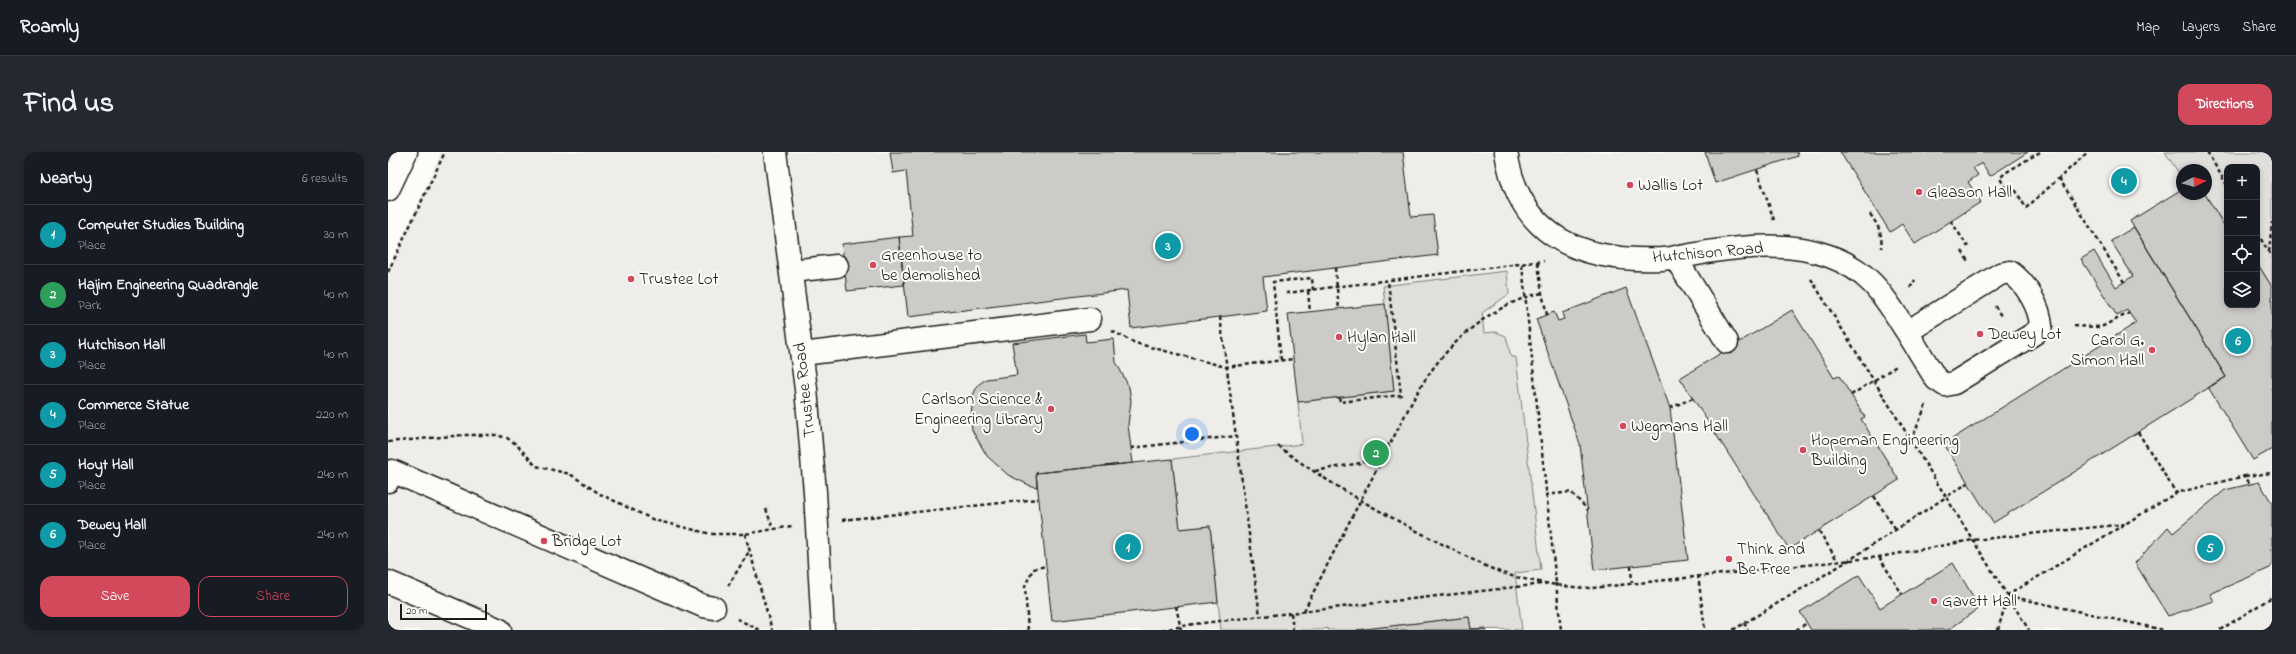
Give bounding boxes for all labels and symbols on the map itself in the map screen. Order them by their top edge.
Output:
north arrow [2176,164,2212,200]
pin: 4 [2111,166,2137,196]
place label: Wallis Lot [1638,173,1703,198]
marker: Wallis Lot [1625,180,1635,190]
place label: Gleason Hall [1927,180,2012,205]
marker: Gleason Hall [1914,187,1924,197]
pin: 3 [1155,231,1181,261]
street label: Hutchison Road [1652,236,1765,270]
place label: Greenhouse to be demolished [881,243,982,288]
marker: Greenhouse to be demolished [868,260,878,270]
place label: Trustee Lot [639,267,719,292]
marker: Trustee Lot [626,274,636,284]
place label: Dewey Lot [1987,322,2062,348]
place label: Hylan Hall [1347,325,1416,351]
pin: 6 [2225,326,2251,356]
place label: Carol G. Simon Hall [2071,328,2145,373]
marker: Dewey Lot [1975,329,1985,339]
marker: Hylan Hall [1334,332,1344,342]
street label: Trustee Road [788,341,822,439]
marker: Carol G. Simon Hall [2147,345,2157,355]
place label: Carlson Science & Engineering Library [914,387,1043,434]
marker: Carlson Science & Engineering Library [1046,404,1056,414]
place label: Wegmans Hall [1631,414,1728,441]
marker: Wegmans Hall [1618,421,1628,431]
your location [1182,424,1202,444]
place label: Hopeman Engineering Building [1810,428,1959,475]
pin: 2 [1363,438,1389,468]
marker: Hopeman Engineering Building [1798,445,1808,455]
place label: Bridge Lot [551,529,622,556]
pin: 1 [1115,532,1141,562]
pin: 5 [2197,533,2223,563]
marker: Bridge Lot [539,536,549,546]
place label: Think and Be Free [1736,537,1806,582]
marker: Think and Be Free [1724,554,1734,564]
place label: Gavett Hall [1942,589,2017,614]
marker: Gavett Hall [1929,596,1939,606]
scale bar [400,602,487,621]

